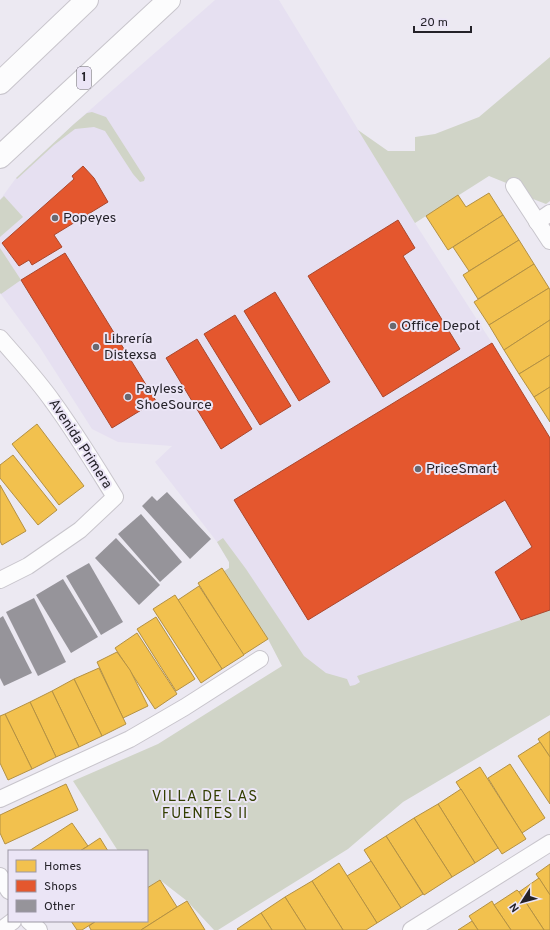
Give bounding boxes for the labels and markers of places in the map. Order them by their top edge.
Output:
place label: Popeyes [63,210,116,227]
marker: Popeyes [50,213,60,223]
place label: Office Depot [401,318,480,335]
marker: Office Depot [388,321,398,331]
place label: Librería Distexsa [104,331,157,364]
marker: Librería Distexsa [91,342,101,352]
place label: Payless ShoeSource [136,381,212,414]
marker: Payless ShoeSource [123,392,133,402]
place label: PriceSmart [426,461,497,478]
marker: PriceSmart [413,464,423,474]

